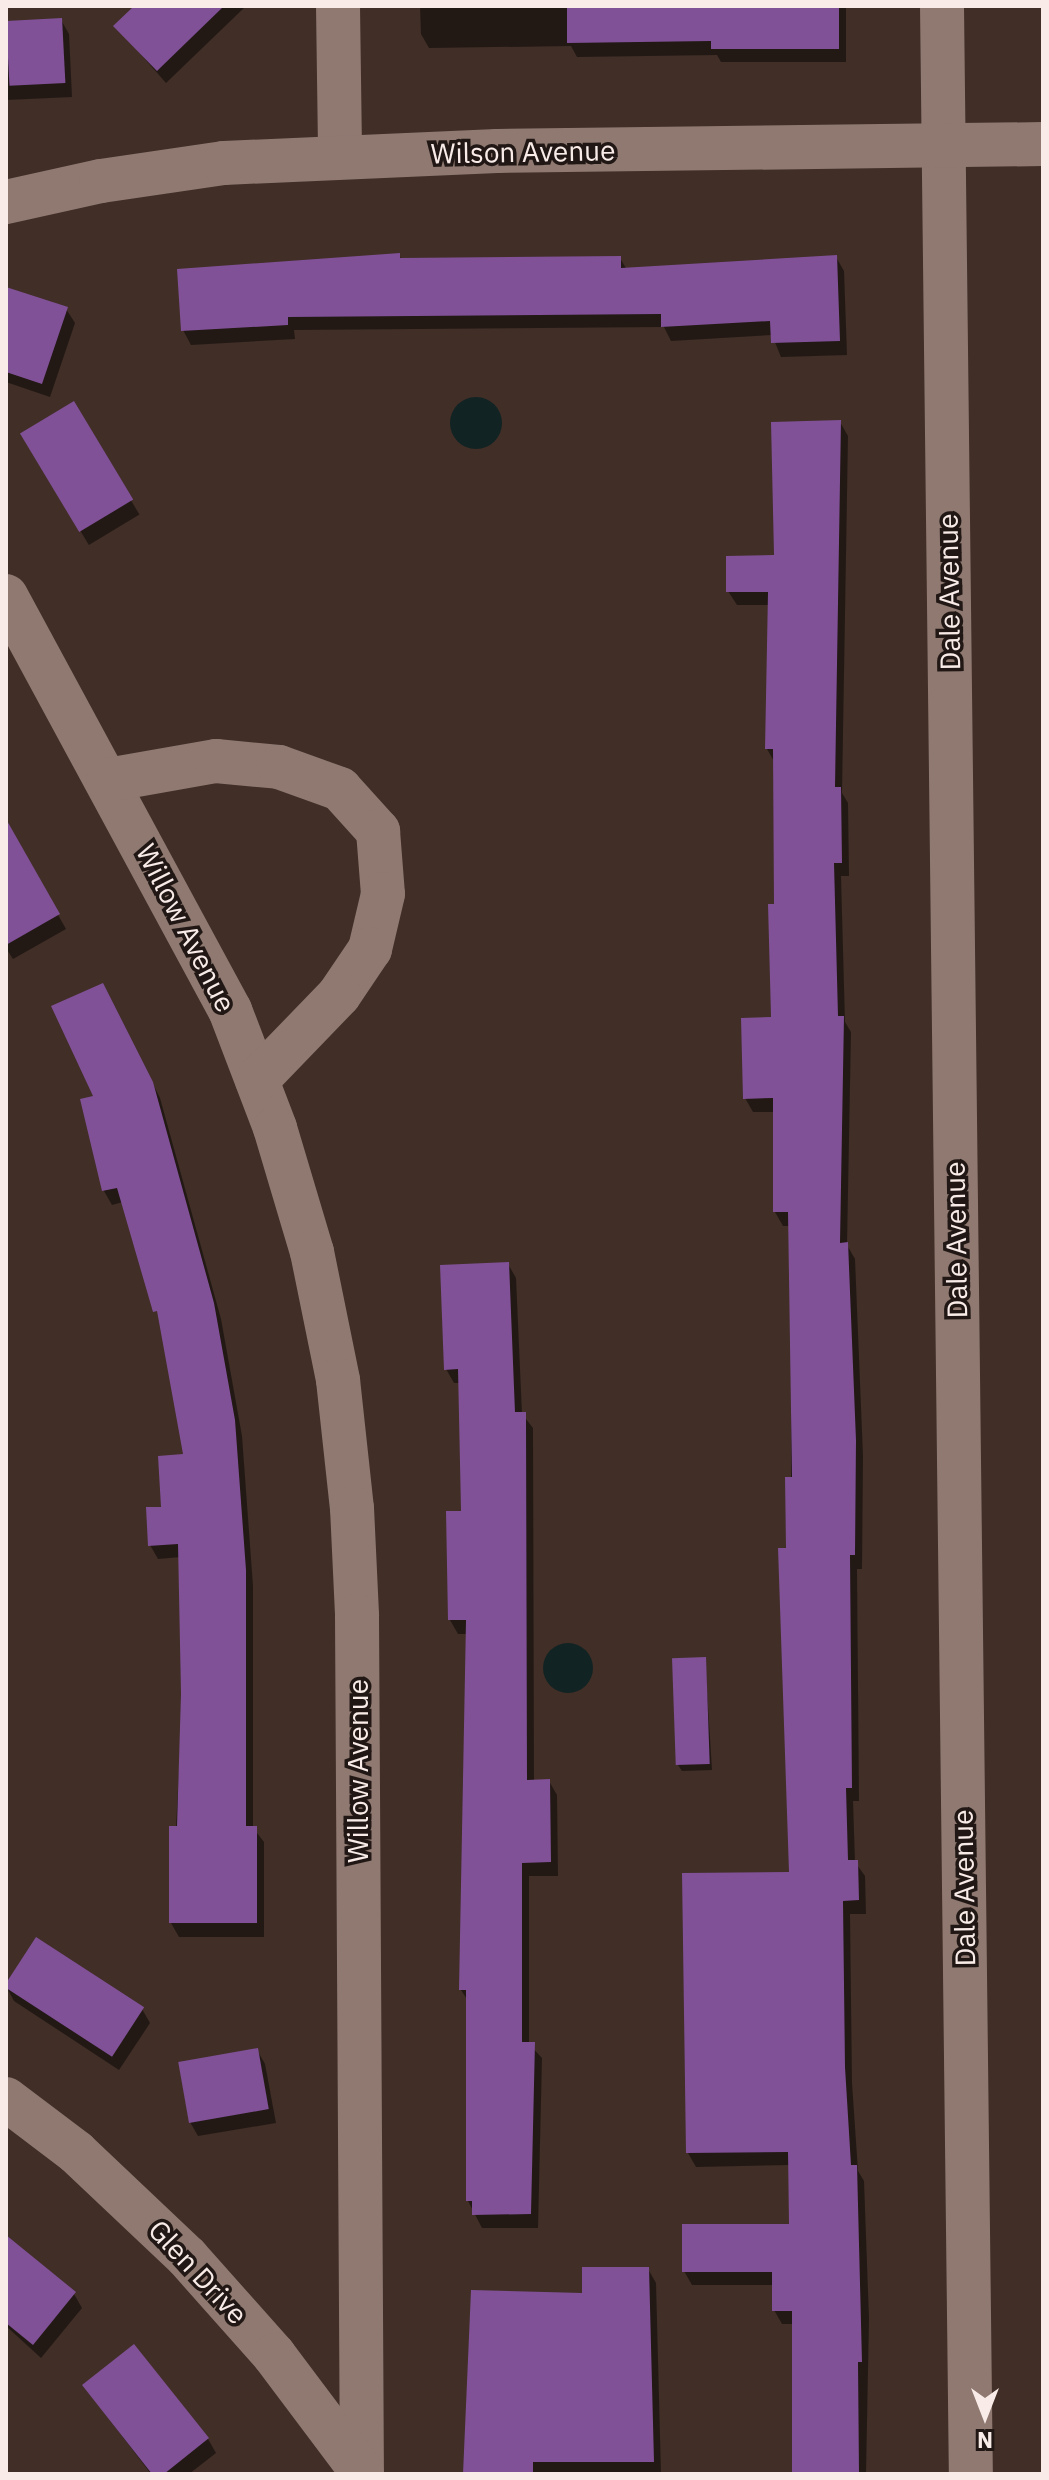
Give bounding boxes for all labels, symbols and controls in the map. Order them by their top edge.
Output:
street label: Wilson Avenue [430,134,616,170]
street label: Dale Avenue [931,513,967,671]
street label: Willow Avenue [129,838,243,1018]
street label: Dale Avenue [938,1161,974,1319]
street label: Willow Avenue [341,1679,375,1863]
street label: Dale Avenue [946,1809,982,1967]
street label: Glen Drive [141,2213,255,2331]
north arrow [945,2376,1025,2456]
text: N [977,2426,993,2455]

